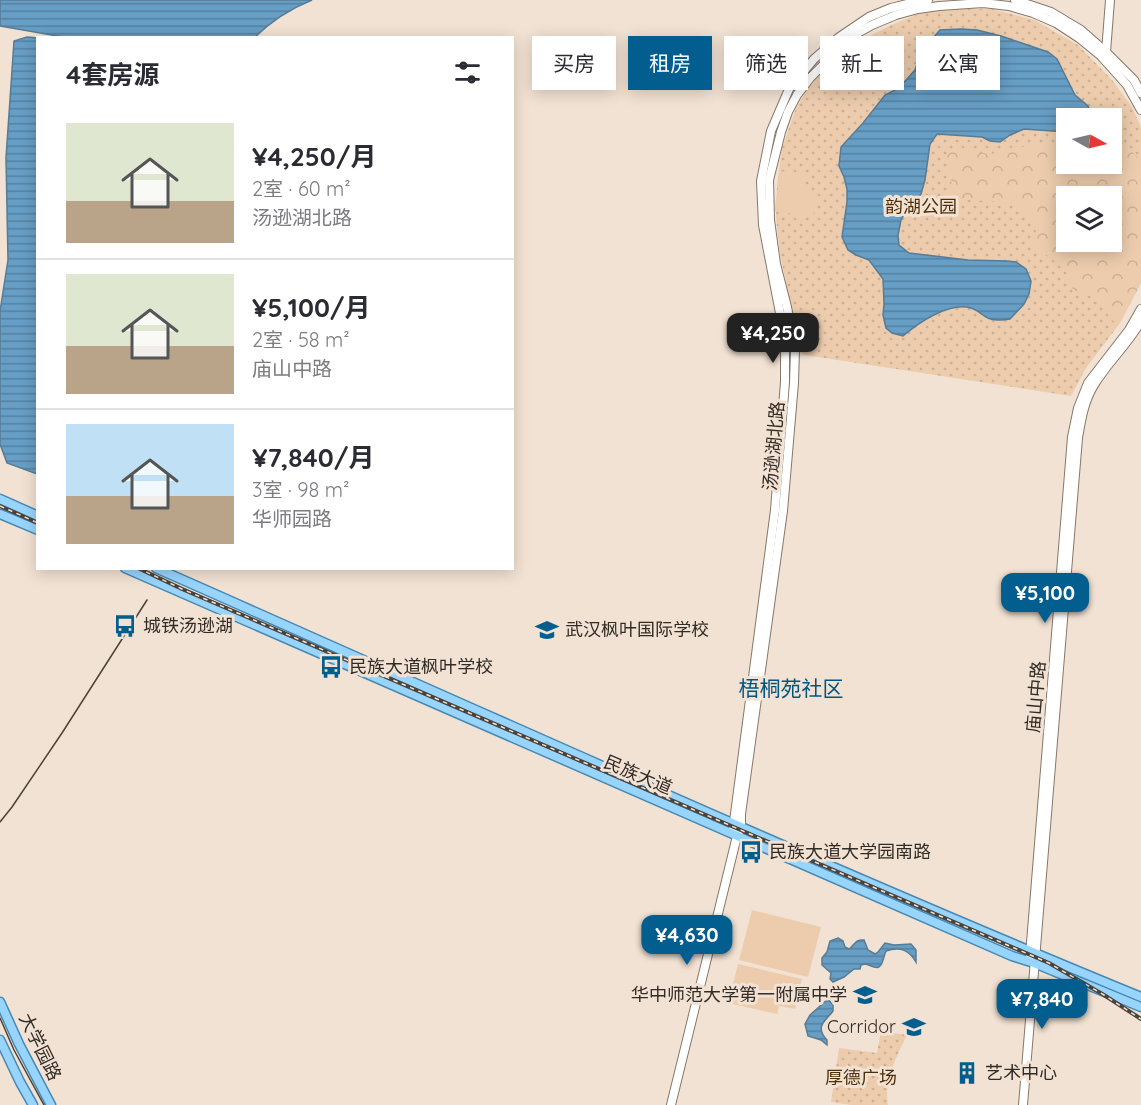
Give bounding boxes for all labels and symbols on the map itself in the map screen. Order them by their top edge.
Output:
north arrow [1056,108,1122,174]
park label: 韵湖公园 [885,195,957,218]
pin: ¥4,250 [724,313,822,364]
street label: 汤逊湖北路 [758,400,789,492]
pin: ¥5,100 [996,573,1094,624]
bus stop icon: 城铁汤逊湖 [112,613,138,639]
place label: 城铁汤逊湖 [143,614,233,637]
school or university icon: 武汉枫叶国际学校 [534,617,560,643]
place label: 武汉枫叶国际学校 [565,618,709,641]
bus stop icon: 民族大道枫叶学校 [318,654,344,680]
place label: 民族大道枫叶学校 [349,655,493,678]
street label: 庙山中路 [1021,660,1050,734]
district label: 梧桐苑社区 [739,675,844,701]
street label: 民族大道 [601,750,676,799]
bus stop icon: 民族大道大学园南路 [738,839,764,865]
place label: 民族大道大学园南路 [769,840,931,863]
pin: ¥4,630 [638,915,736,966]
pin: ¥7,840 [993,979,1091,1030]
school or university icon: 华中师范大学第一附属中学 [852,982,878,1008]
place label: 华中师范大学第一附属中学 [631,983,847,1006]
street label: 大学园路 [14,1009,67,1084]
school or university icon: Corridor [901,1014,927,1040]
place label: Corridor [827,1015,896,1038]
building icon: 艺术中心 [954,1060,980,1086]
place label: 艺术中心 [985,1061,1057,1084]
park label: 厚德广场 [825,1066,897,1089]

